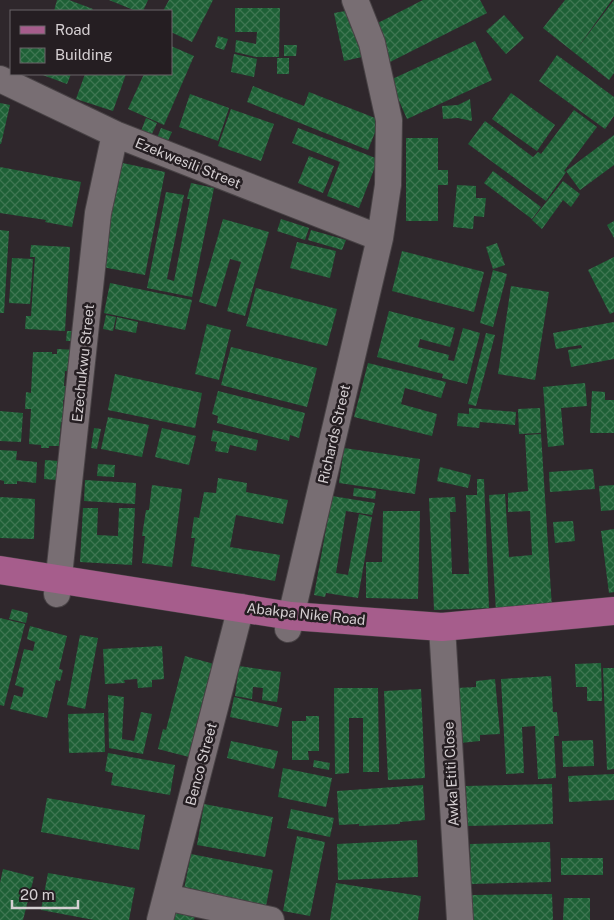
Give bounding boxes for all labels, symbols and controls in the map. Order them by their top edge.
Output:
legend [10,10,172,75]
text: Road [55,21,91,38]
text: Building [55,46,113,63]
street label: Ezekwesili Street [133,134,243,192]
street label: Ezechukwu Street [69,303,97,423]
street label: Richards Street [315,383,353,485]
street label: Abakpa Nike Road [246,600,366,628]
street label: Benco Street [182,721,220,807]
street label: Awka Etiti Close [440,721,462,827]
scale bar [12,878,79,910]
text: 20 m [20,886,55,903]

